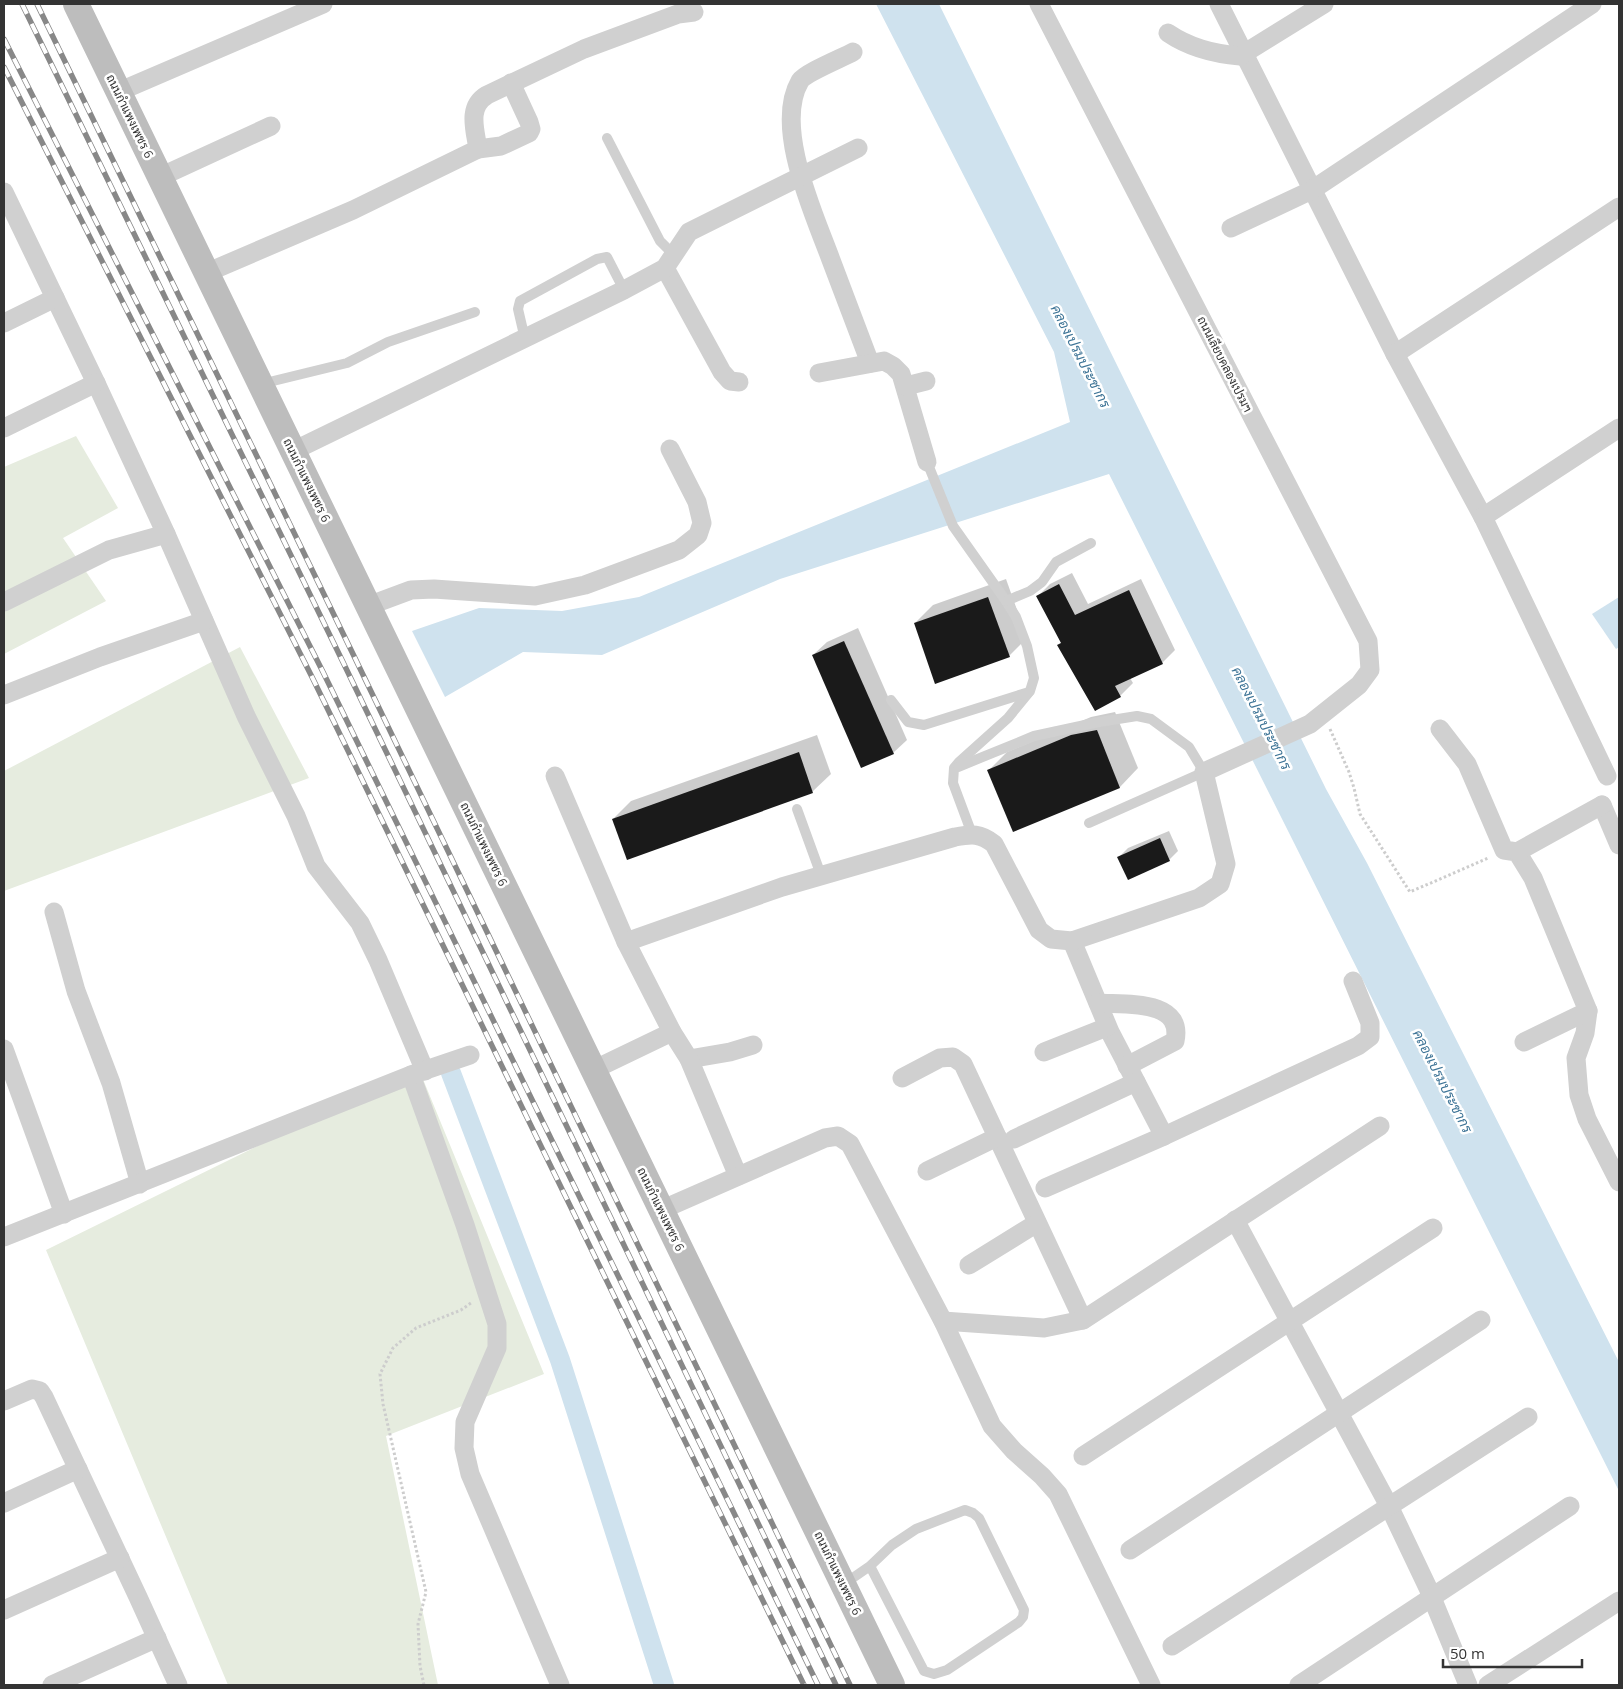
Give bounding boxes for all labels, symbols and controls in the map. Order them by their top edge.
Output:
street label: ถนนกำแพงเพชร 6 [102,71,158,161]
water label: คลองเปรมประชากร [1047,301,1116,412]
street label: ถนนเลียบคลองเปรมฯ [1193,313,1257,415]
street label: ถนนกำแพงเพชร 6 [279,435,335,525]
water label: คลองเปรมประชากร [1228,663,1297,774]
street label: ถนนกำแพงเพชร 6 [456,799,512,889]
water label: คลองเปรมประชากร [1409,1026,1478,1137]
street label: ถนนกำแพงเพชร 6 [633,1164,689,1254]
street label: ถนนกำแพงเพชร 6 [810,1528,866,1618]
scale bar [1443,1636,1582,1668]
text: 50 m [1450,1643,1485,1663]

